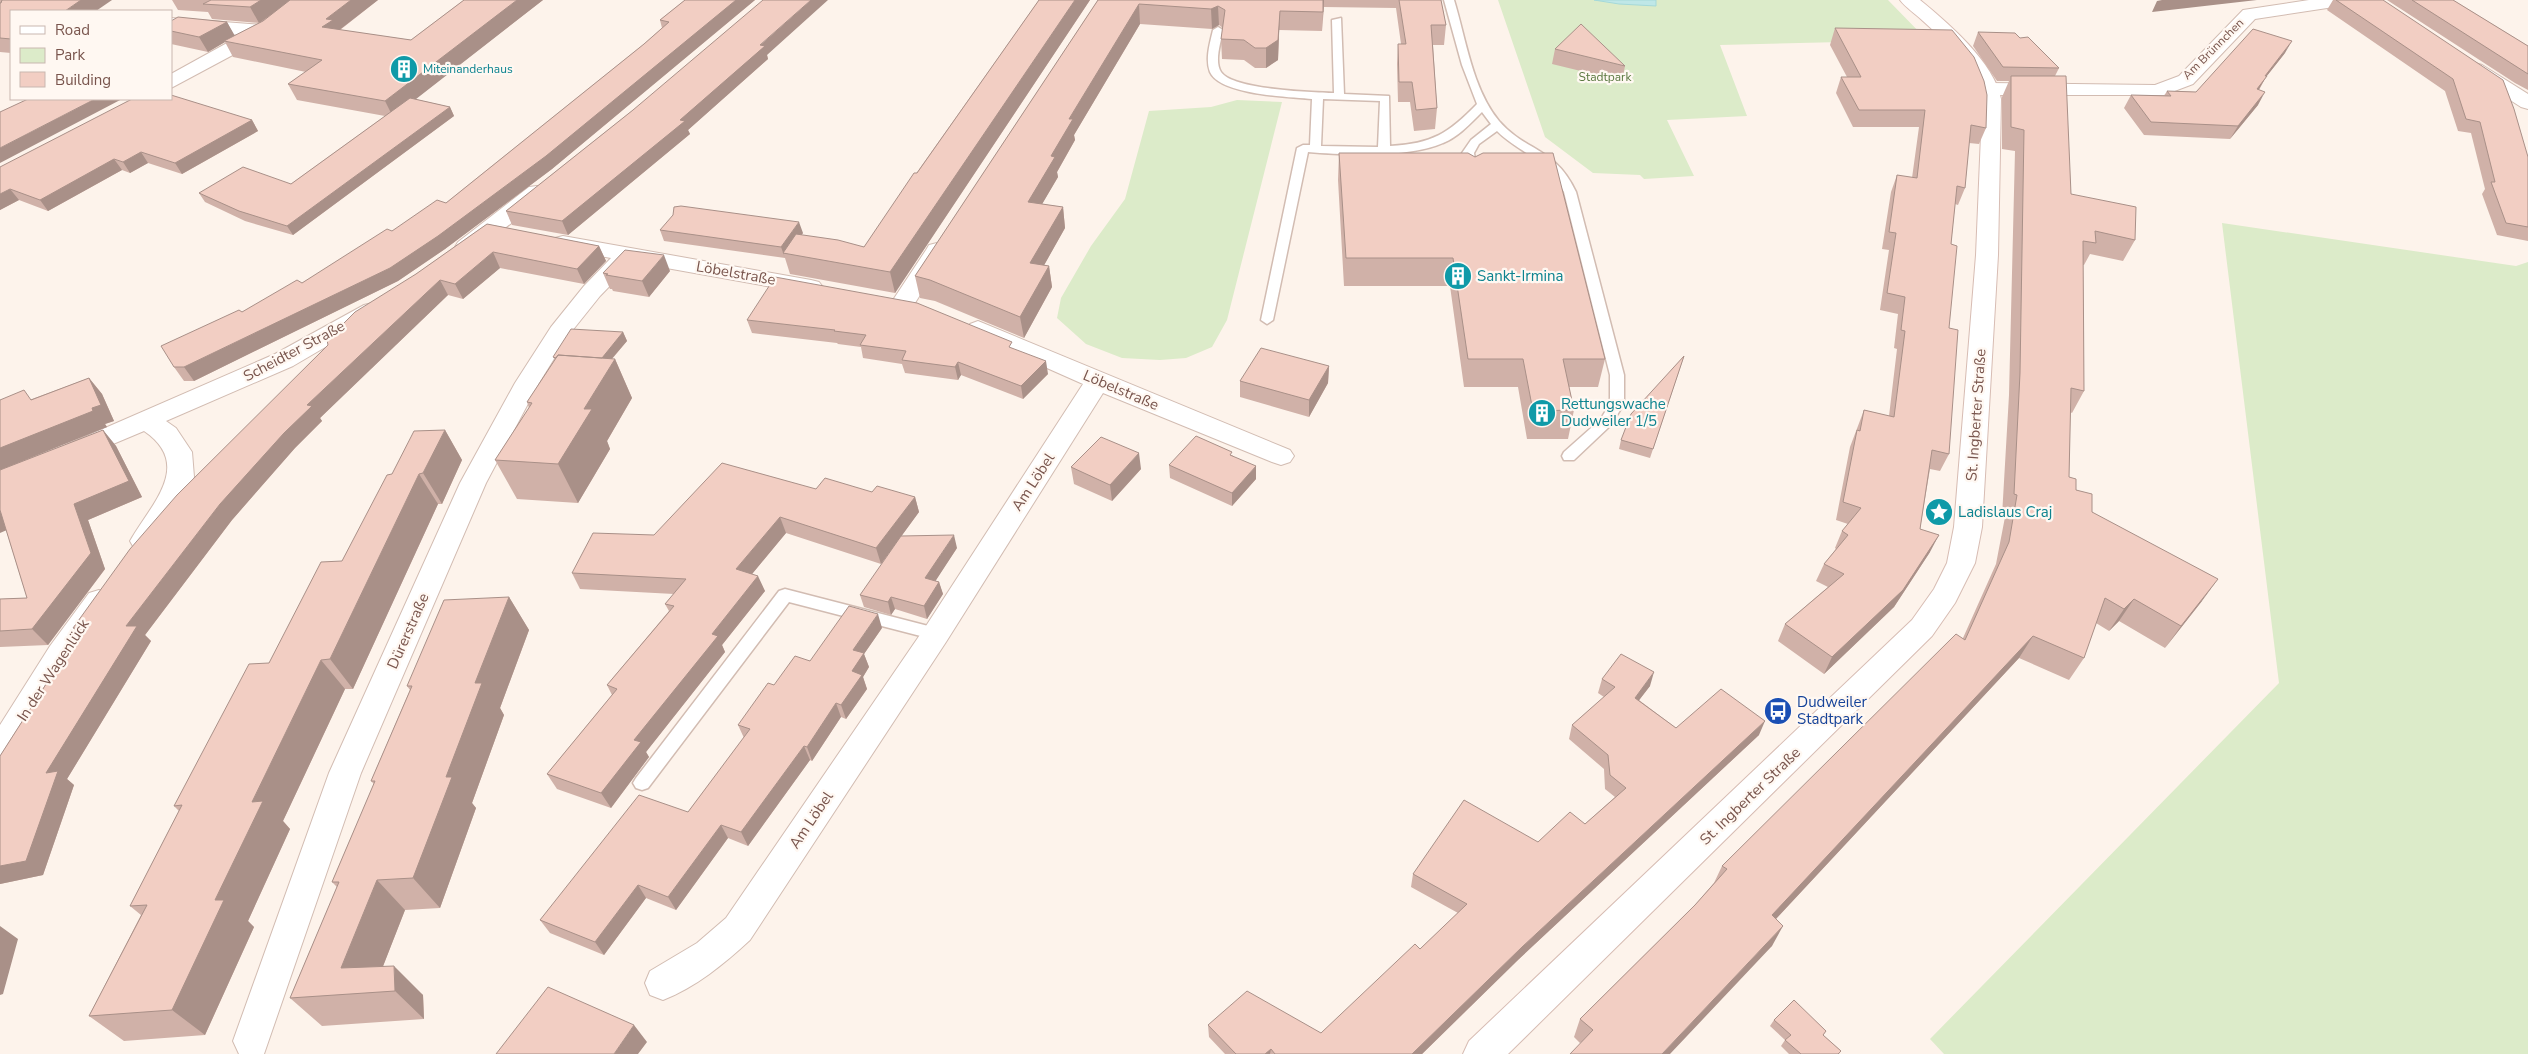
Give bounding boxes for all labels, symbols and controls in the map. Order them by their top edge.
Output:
legend [10,10,172,100]
street label: Am Brünnchen [2179,15,2247,83]
text: Road [55,20,90,40]
text: Park [55,45,85,65]
building icon: Miteinanderhaus [389,54,419,84]
place label: Miteinanderhaus [423,61,513,77]
park label: Stadtpark [1579,69,1632,85]
text: Building [55,70,111,90]
street label: Löbelstraße [695,256,777,290]
building icon: Sankt-Irmina [1443,261,1473,291]
place label: Sankt-Irmina [1477,266,1563,286]
street label: Scheidter Straße [240,316,348,386]
street label: St. Ingberter Straße [1961,348,1991,482]
street label: Löbelstraße [1080,365,1162,415]
place label: Rettungswache Dudweiler 1/5 [1561,394,1666,431]
building icon: Rettungswache Dudweiler 1/5 [1527,398,1557,428]
street label: Am Löbel [1007,449,1059,515]
place icon: Ladislaus Craj [1924,497,1954,527]
place label: Ladislaus Craj [1958,502,2052,522]
street label: Dürerstraße [382,590,434,672]
street label: In der Wagenlück [12,615,94,725]
place label: Dudweiler Stadtpark [1797,692,1868,729]
bus stop icon: Dudweiler Stadtpark [1763,696,1793,726]
street label: St. Ingberter Straße [1695,743,1805,849]
street label: Am Löbel [784,787,838,853]

